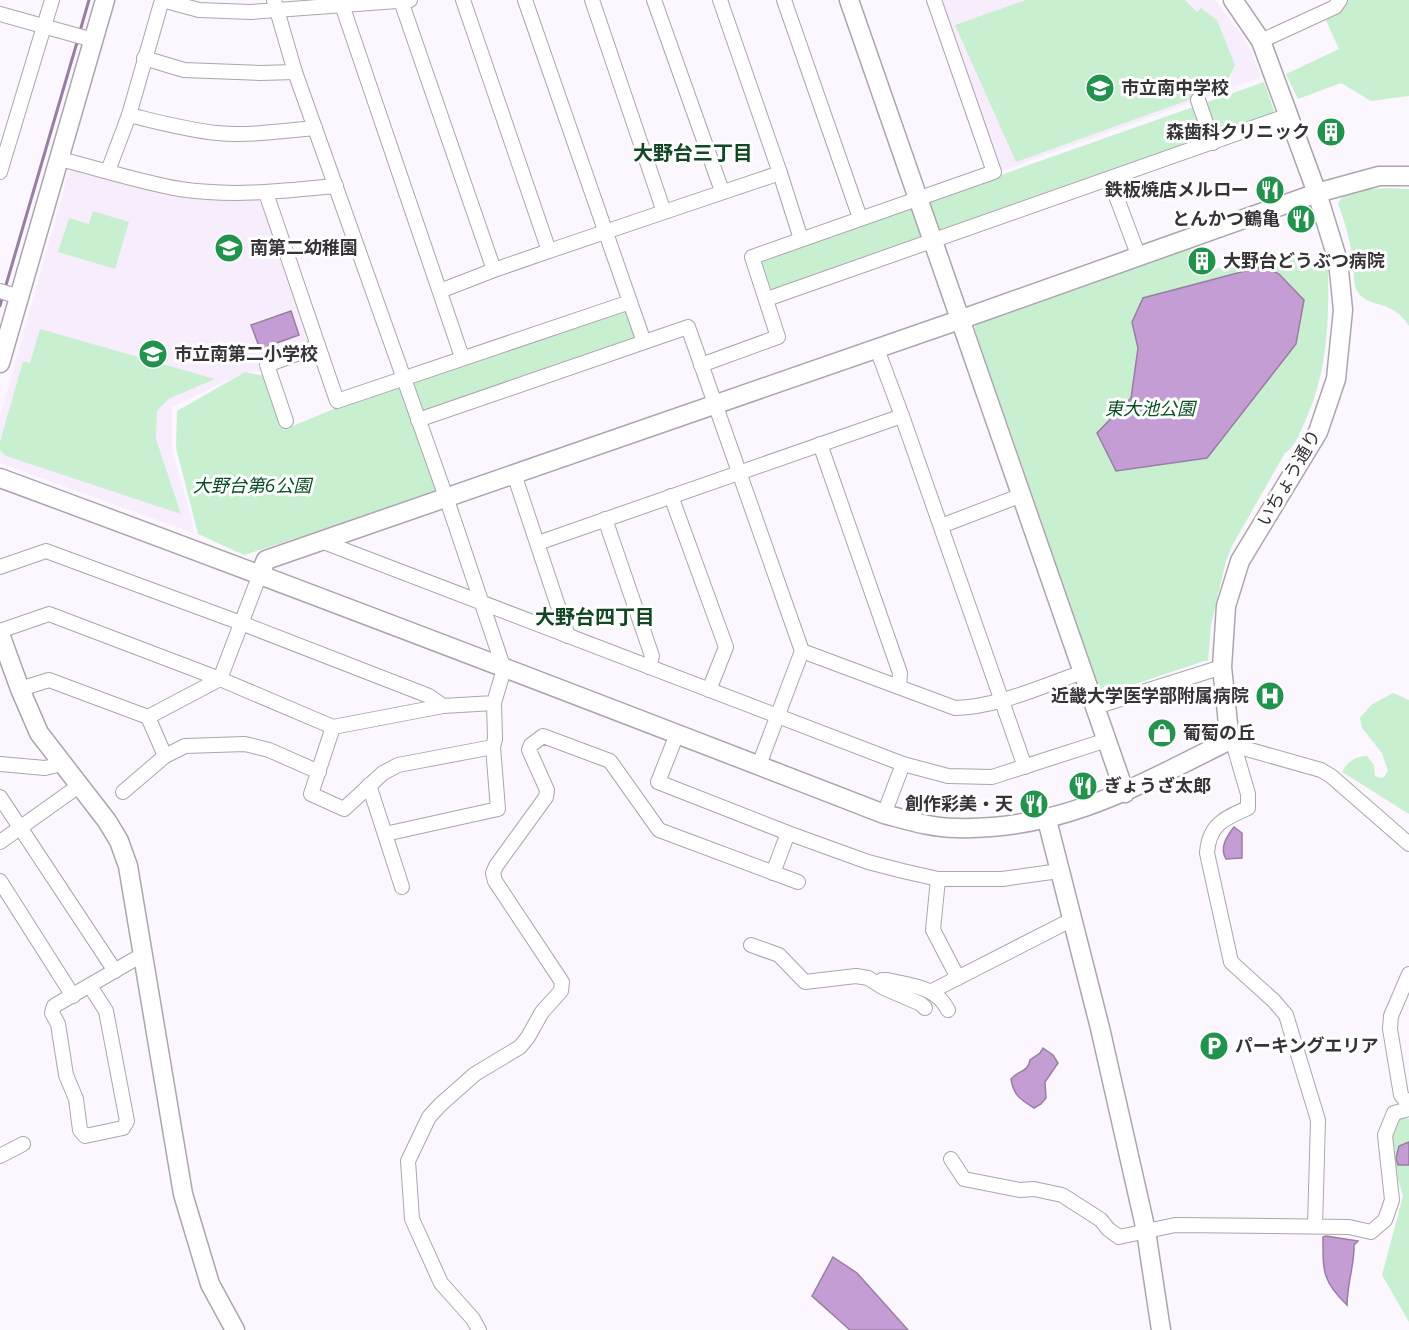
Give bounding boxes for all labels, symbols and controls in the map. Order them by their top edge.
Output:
school or university icon: 市立南中学校 [1084,72,1116,104]
place label: 市立南中学校 [1121,77,1229,99]
building icon: 森歯科クリニック [1315,116,1347,148]
place label: 森歯科クリニック [1166,121,1310,143]
district label: 大野台三丁目 [633,141,753,165]
restaurant icon: 鉄板焼店メルロー [1254,174,1286,206]
place label: 鉄板焼店メルロー [1104,179,1249,201]
restaurant icon: とんかつ鶴亀 [1285,203,1317,235]
place label: とんかつ鶴亀 [1172,208,1280,230]
school or university icon: 南第二幼稚園 [213,232,245,264]
place label: 南第二幼稚園 [250,237,358,259]
building icon: 大野台どうぶつ病院 [1186,245,1218,277]
place label: 大野台どうぶつ病院 [1223,250,1385,272]
school or university icon: 市立南第二小学校 [137,338,169,370]
place label: 市立南第二小学校 [174,343,318,365]
park label: 東大池公園 [1105,398,1198,420]
street label: いちょう通り [1252,426,1326,530]
park label: 大野台第6公園 [193,475,314,497]
district label: 大野台四丁目 [535,605,655,629]
hospital icon: 近畿大学医学部附属病院 [1254,680,1286,712]
place label: 近畿大学医学部附属病院 [1051,685,1249,707]
shop icon: 葡萄の丘 [1146,717,1178,749]
place label: 葡萄の丘 [1183,722,1255,744]
restaurant icon: ぎょうざ太郎 [1067,770,1099,802]
place label: ぎょうざ太郎 [1104,775,1211,797]
restaurant icon: 創作彩美・天 [1018,788,1050,820]
place label: 創作彩美・天 [905,793,1013,815]
parking icon: パーキングエリア [1198,1030,1230,1062]
place label: パーキングエリア [1235,1035,1378,1057]

